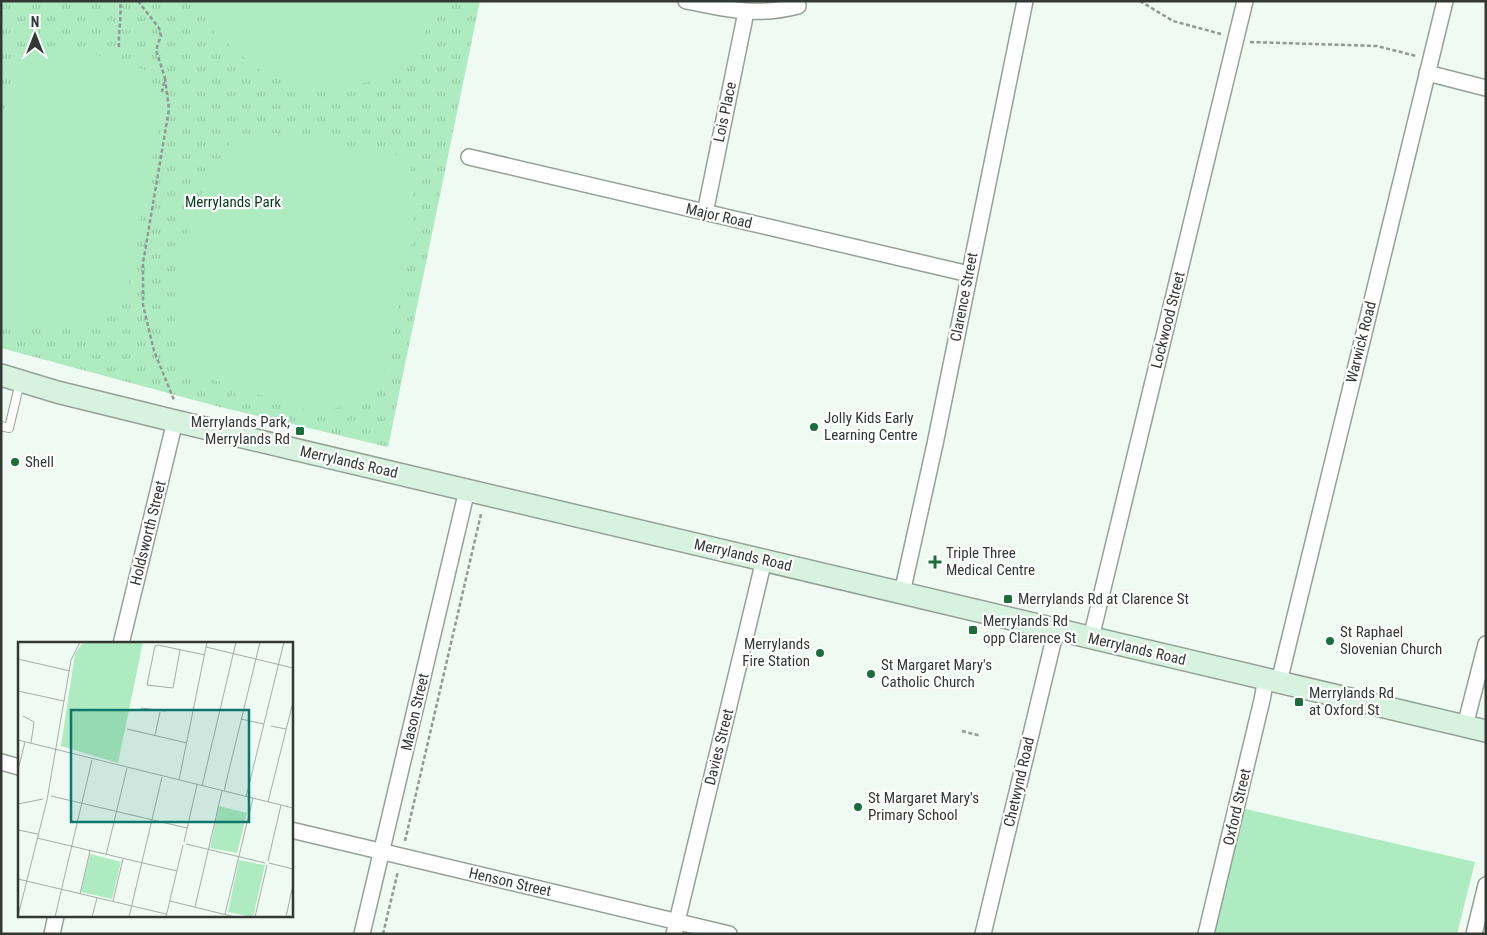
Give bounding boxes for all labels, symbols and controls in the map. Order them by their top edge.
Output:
north arrow [10,10,60,60]
text: N [31,14,39,30]
street label: Lois Place [710,80,740,144]
park label: Merrylands Park [185,193,281,211]
street label: Major Road [684,200,754,232]
street label: Clarence Street [947,251,981,343]
street label: Lockwood Street [1147,270,1189,370]
street label: Warwick Road [1342,299,1380,385]
place label: Jolly Kids Early Learning Centre [824,409,917,444]
place label: Merrylands Park, Merrylands Rd [191,413,290,448]
marker: Jolly Kids Early Learning Centre [808,421,820,433]
marker: Merrylands Park, Merrylands Rd [294,425,306,437]
street label: Merrylands Road [298,442,400,482]
place label: Shell [25,453,54,471]
marker: Shell [9,456,21,468]
street label: Holdsworth Street [126,479,170,587]
street label: Merrylands Road [692,535,794,575]
place label: Triple Three Medical Centre [946,544,1035,579]
marker: Triple Three Medical Centre [928,555,942,569]
place label: Merrylands Rd at Clarence St [1018,590,1189,608]
marker: Merrylands Rd at Clarence St [1002,593,1014,605]
place label: Merrylands Rd opp Clarence St [983,612,1076,647]
place label: St Raphael Slovenian Church [1340,623,1442,658]
marker: Merrylands Rd opp Clarence St [967,624,979,636]
street label: Merrylands Road [1086,629,1188,669]
place label: Merrylands Fire Station [742,635,810,670]
marker: St Raphael Slovenian Church [1324,635,1336,647]
inset map [18,642,292,918]
marker: Merrylands Fire Station [814,647,826,659]
place label: St Margaret Mary's Catholic Church [881,656,992,691]
marker: St Margaret Mary's Catholic Church [865,668,877,680]
street label: Mason Street [397,672,433,752]
place label: Merrylands Rd at Oxford St [1309,684,1394,719]
marker: Merrylands Rd at Oxford St [1293,696,1305,708]
street label: Davies Street [701,707,737,787]
street label: Chetwynd Road [1000,735,1038,829]
street label: Oxford Street [1219,767,1255,847]
place label: St Margaret Mary's Primary School [868,789,979,824]
marker: St Margaret Mary's Primary School [852,801,864,813]
street label: Henson Street [467,864,553,900]

